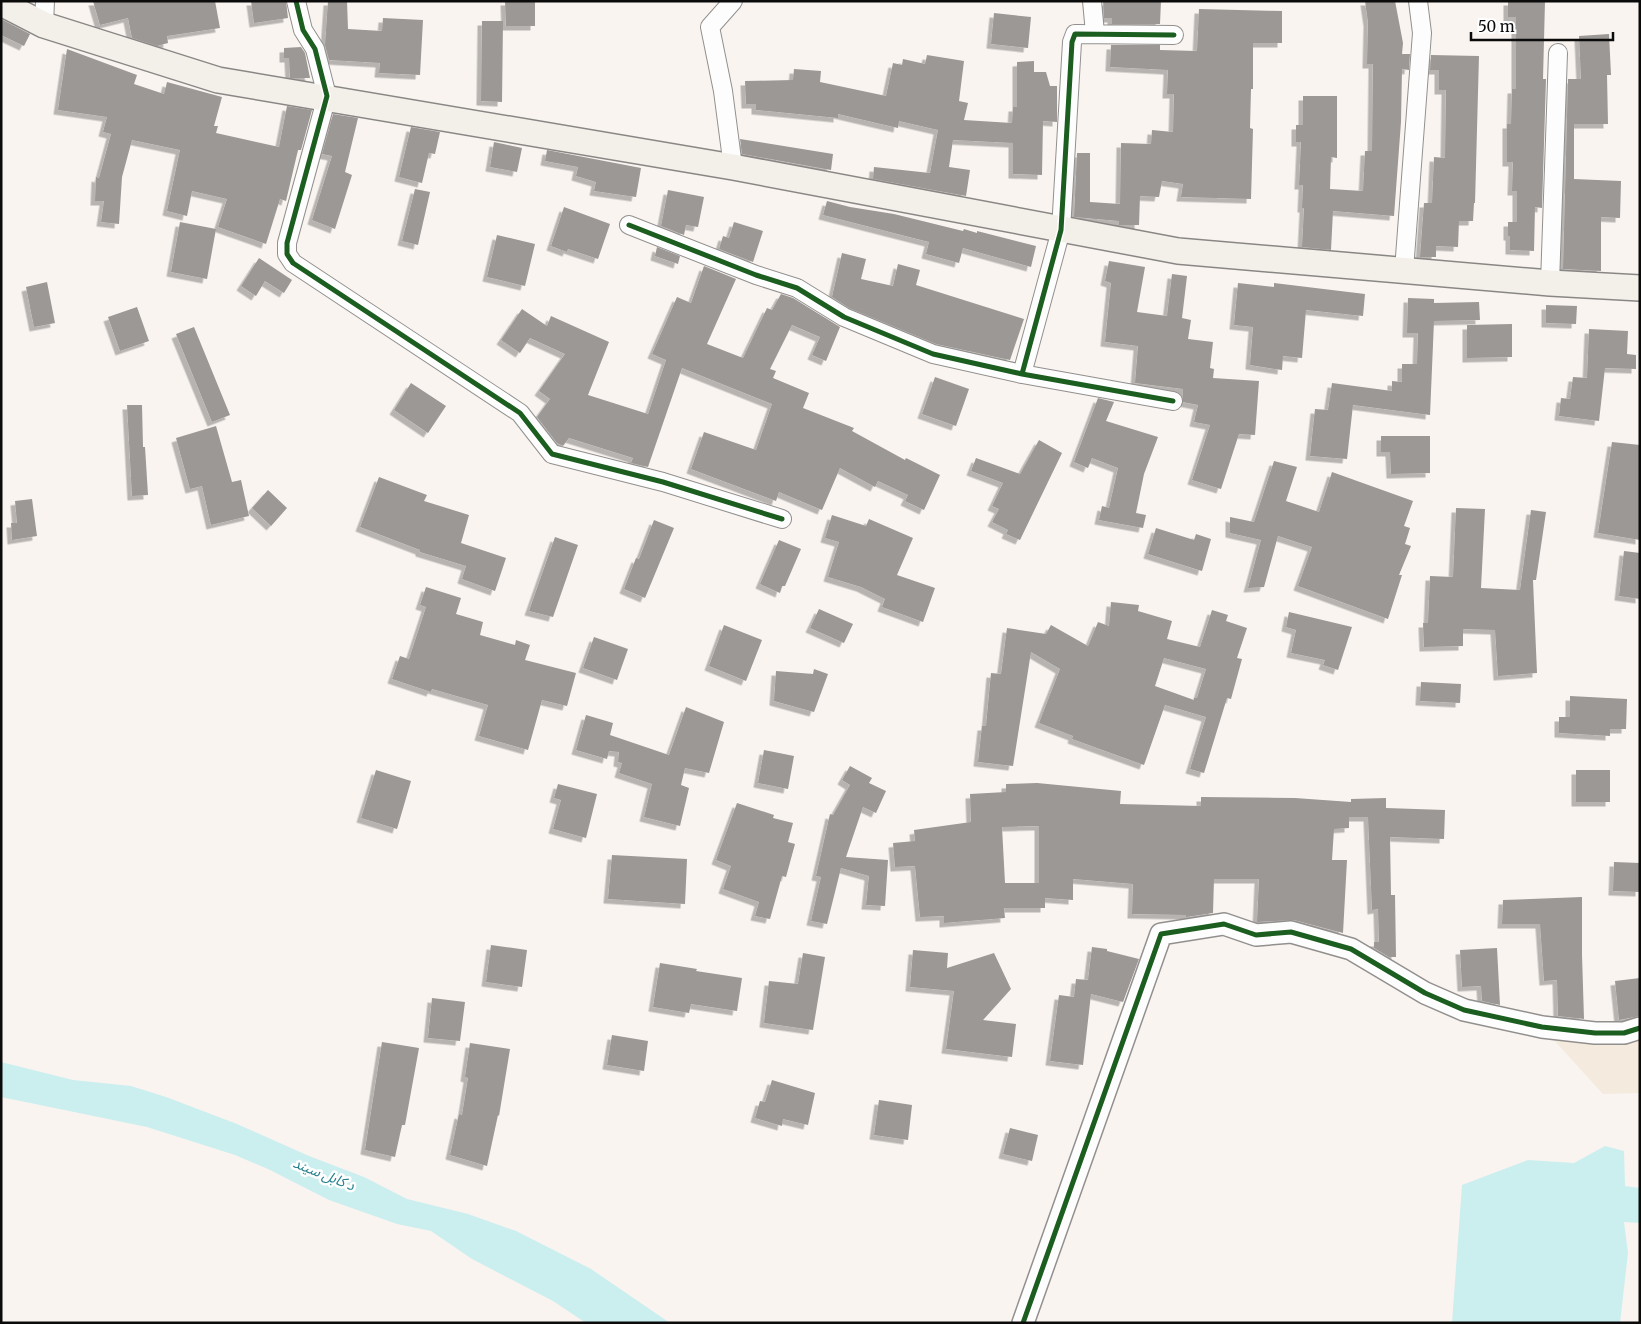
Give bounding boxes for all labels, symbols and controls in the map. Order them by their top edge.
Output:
scale bar [1471,10,1614,42]
text: 50 m [1478,17,1515,36]
water label: د کابل سيند [290,1153,358,1195]

